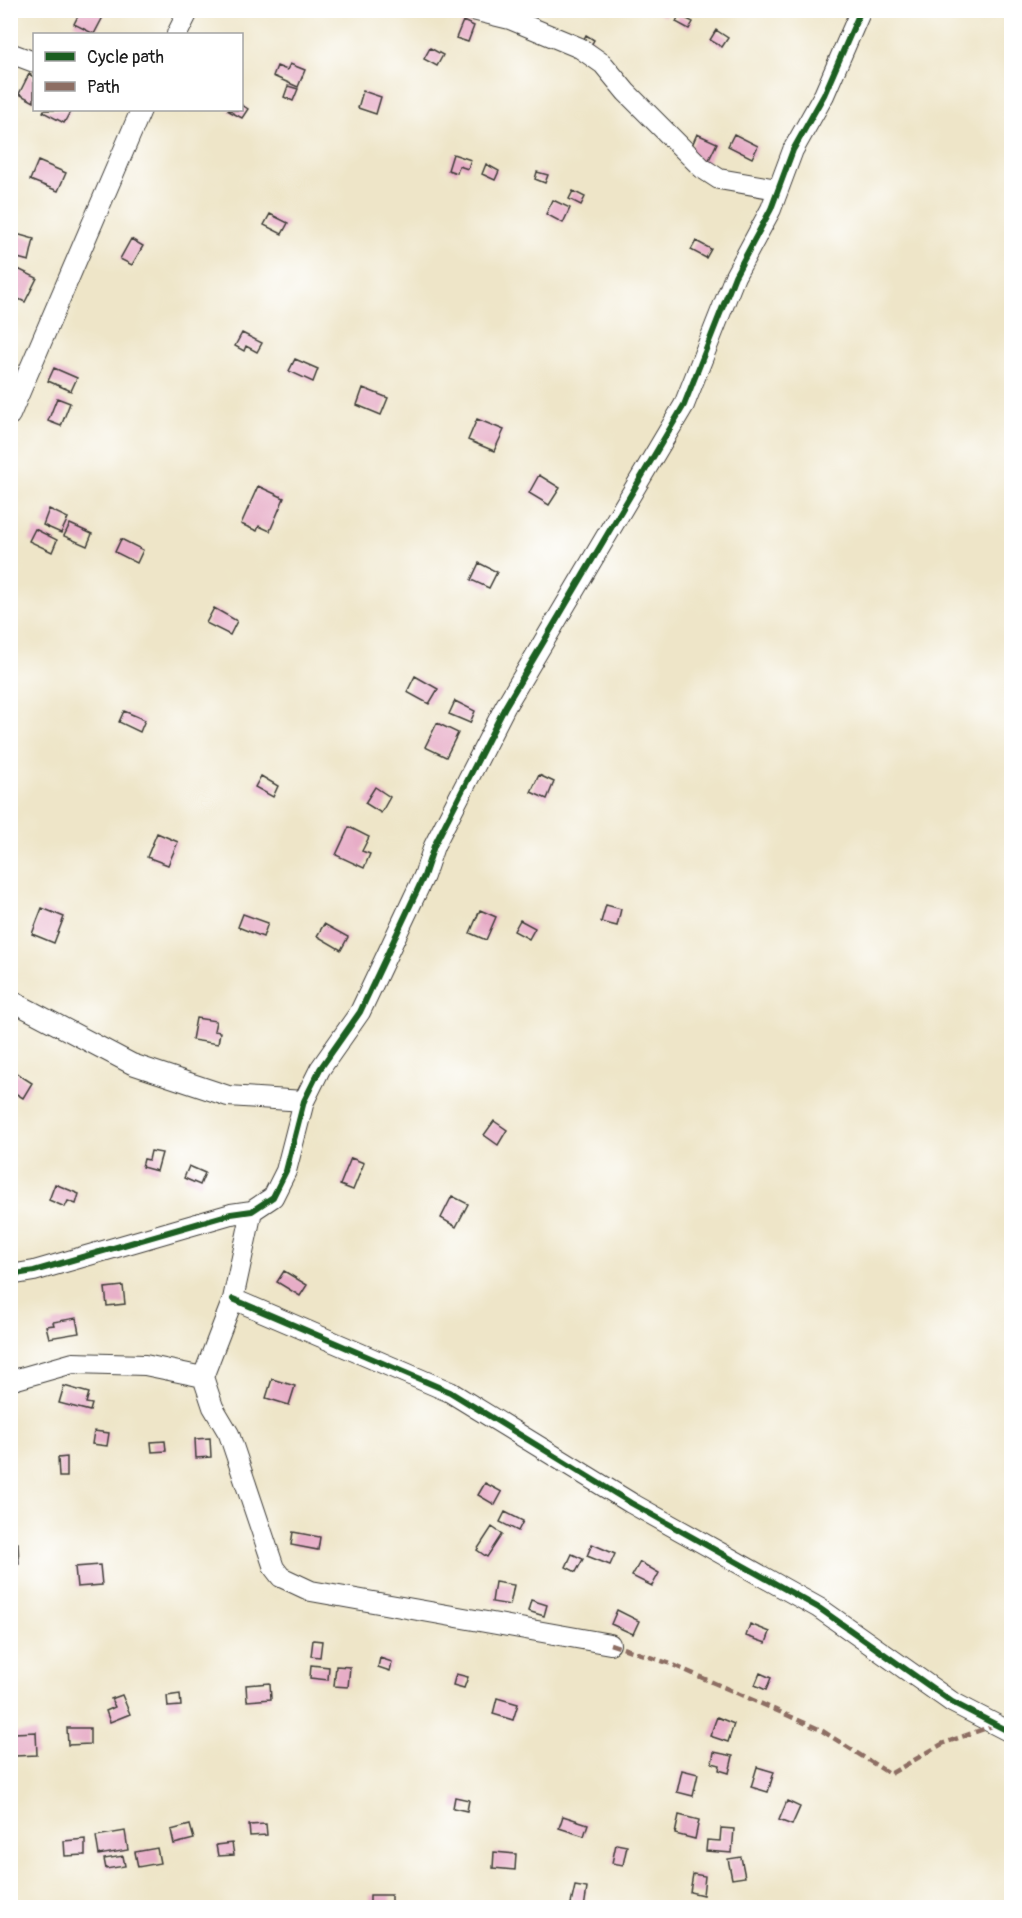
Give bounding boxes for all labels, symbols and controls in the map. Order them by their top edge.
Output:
legend [33,33,243,111]
text: Cycle path [87,46,164,69]
text: Path [87,76,120,99]

